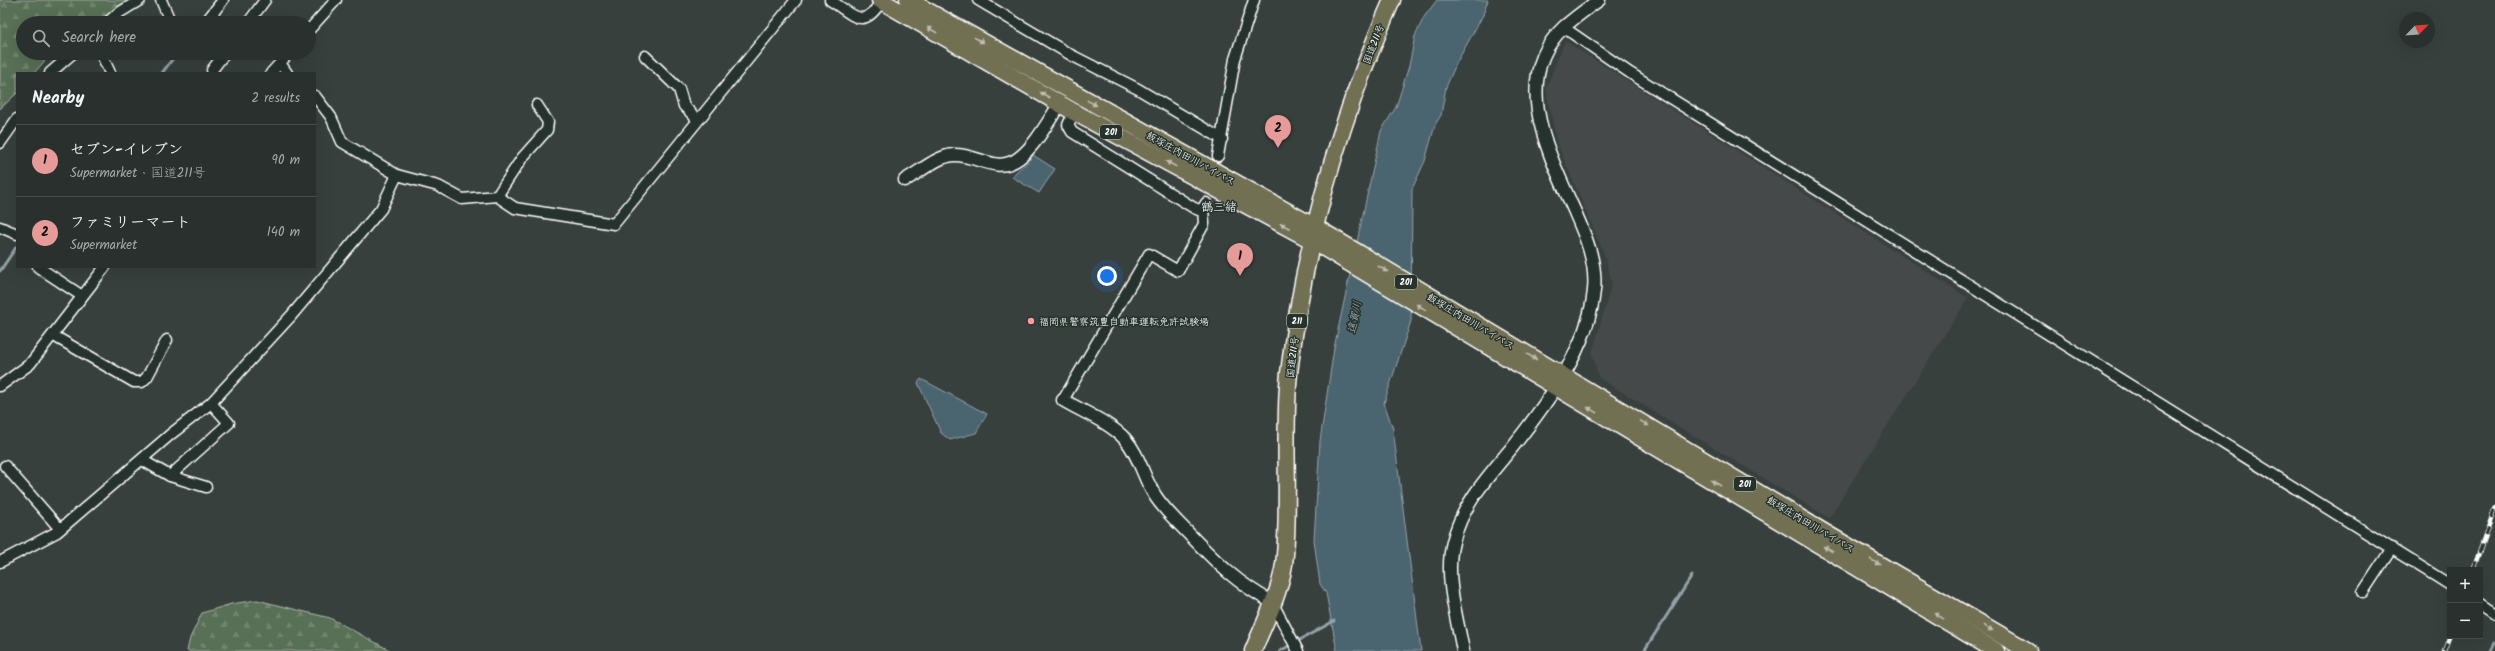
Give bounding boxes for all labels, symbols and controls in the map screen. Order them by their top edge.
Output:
north arrow [2399,12,2435,48]
search box [16,16,316,60]
street label: 国道211号 [1359,22,1389,67]
text: Search here [62,26,136,50]
one-way arrow [926,26,938,33]
icon: search [30,27,52,49]
one-way arrow [973,36,985,43]
text: Nearby [32,85,84,112]
text: 2 results [252,88,300,109]
one-way arrow [1039,91,1051,98]
one-way arrow [1086,100,1098,107]
pin: 2 [1265,115,1291,148]
road number: 201 [1100,125,1122,139]
street label: 飯塚庄内田川バイパス [1143,128,1238,190]
text: セブン-イレブン [70,138,183,162]
text: 1 [43,150,47,171]
text: 90 m [272,150,300,171]
one-way arrow [1165,161,1177,167]
text: Supermarket · 国道211号 [70,163,205,184]
district label: 鶴三緒 [1201,198,1237,217]
text: ファミリーマート [70,211,191,235]
text: 2 [41,222,49,243]
text: 140 m [267,222,300,243]
one-way arrow [1279,223,1291,229]
text: Supermarket [70,235,137,256]
pin: 1 [1227,243,1253,276]
one-way arrow [1377,265,1389,272]
your location [1097,266,1117,286]
road number: 201 [1395,275,1417,289]
street label: 飯塚庄内田川バイパス [1424,289,1517,354]
water label: 遠賀川 [1343,299,1367,335]
one-way arrow [1415,304,1427,311]
place label: 福岡県警察筑豊自動車運転免許試験場 [1039,314,1209,330]
road number: 211 [1287,314,1307,328]
marker: 福岡県警察筑豊自動車運転免許試験場 [1026,316,1036,326]
street label: 国道211号 [1282,335,1303,379]
one-way arrow [1526,353,1538,360]
one-way arrow [1586,406,1598,413]
one-way arrow [1638,420,1650,427]
road number: 201 [1734,477,1756,491]
one-way arrow [1710,480,1722,487]
street label: 飯塚庄内田川バイパス [1764,492,1857,557]
one-way arrow [1823,545,1833,553]
one-way arrow [1869,559,1881,566]
map controls [2447,567,2483,639]
button: + [2447,567,2483,603]
button: − [2447,603,2483,639]
one-way arrow [1933,613,1945,620]
one-way arrow [1982,624,1994,631]

